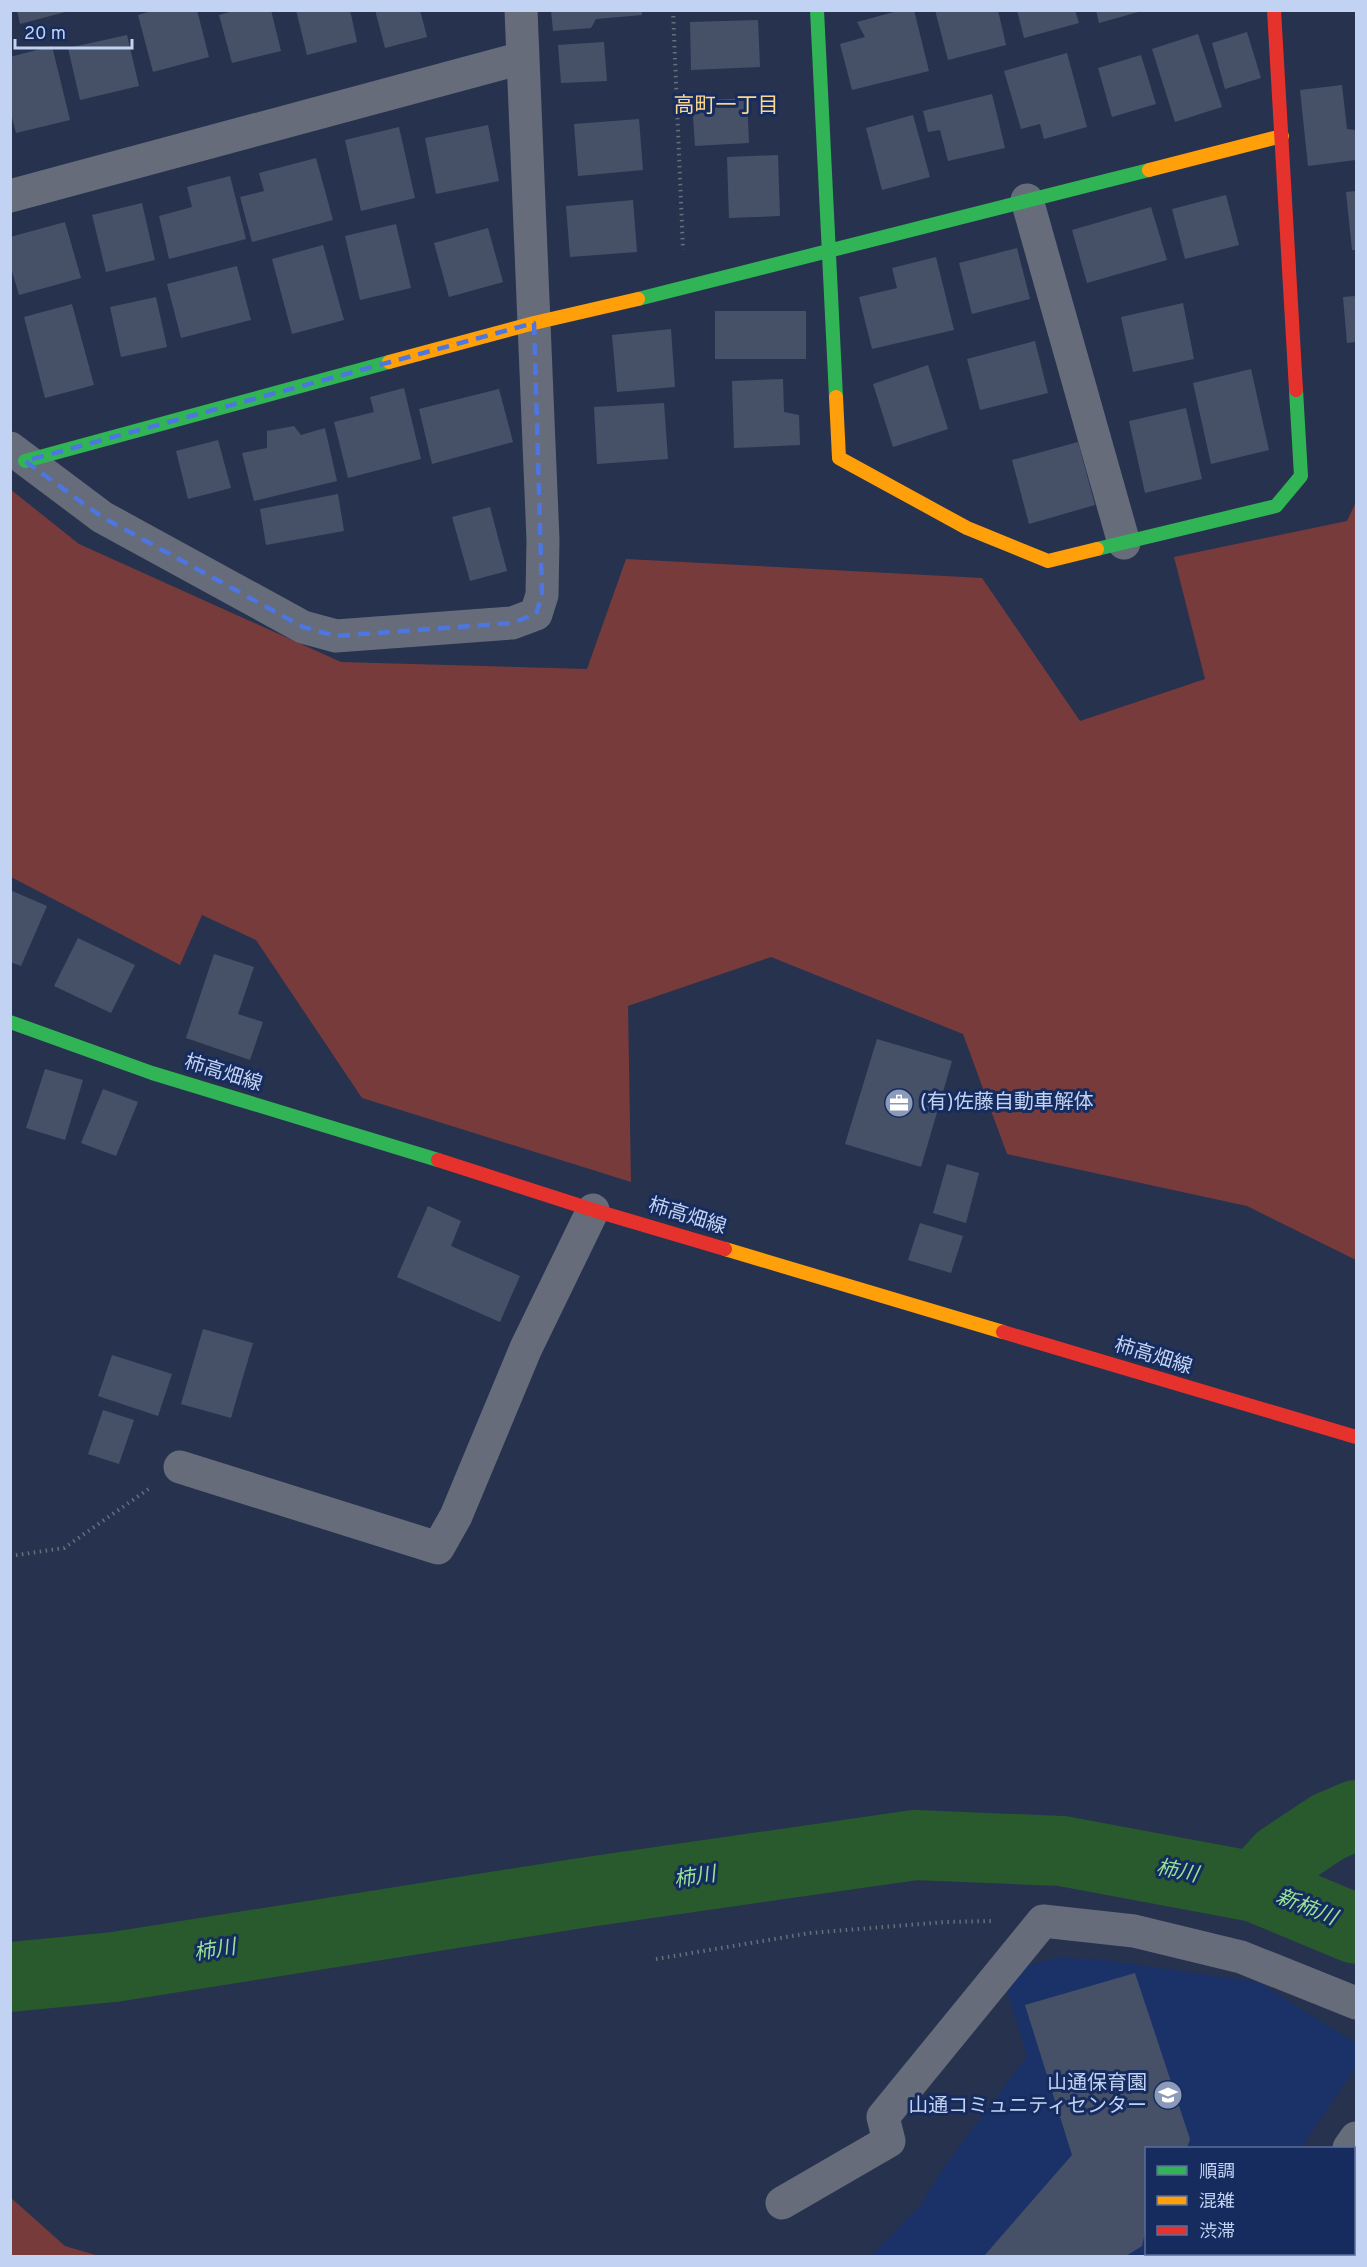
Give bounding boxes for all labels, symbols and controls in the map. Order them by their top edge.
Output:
scale bar [15,12,132,50]
text: 20 m [24,23,66,46]
district label: 高町一丁目 [674,93,779,120]
street label: 柿高畑線 [181,1050,265,1098]
office icon: (有)佐藤自動車解体 [883,1087,915,1119]
place label: (有)佐藤自動車解体 [920,1090,1094,1116]
street label: 柿高畑線 [645,1193,729,1241]
street label: 柿高畑線 [1111,1333,1195,1381]
water label: 柿川 [1154,1855,1202,1890]
water label: 柿川 [672,1861,720,1895]
water label: 新柿川 [1272,1884,1342,1933]
water label: 柿川 [192,1934,240,1968]
place label: 山通保育園 山通コミュニティセンター [908,2071,1147,2120]
school or university icon: 山通保育園 山通コミュニティセンター [1152,2079,1184,2111]
legend [1145,2147,1355,2255]
text: 順調 [1199,2161,1235,2184]
text: 混雑 [1199,2191,1235,2214]
text: 渋滞 [1199,2221,1235,2244]

